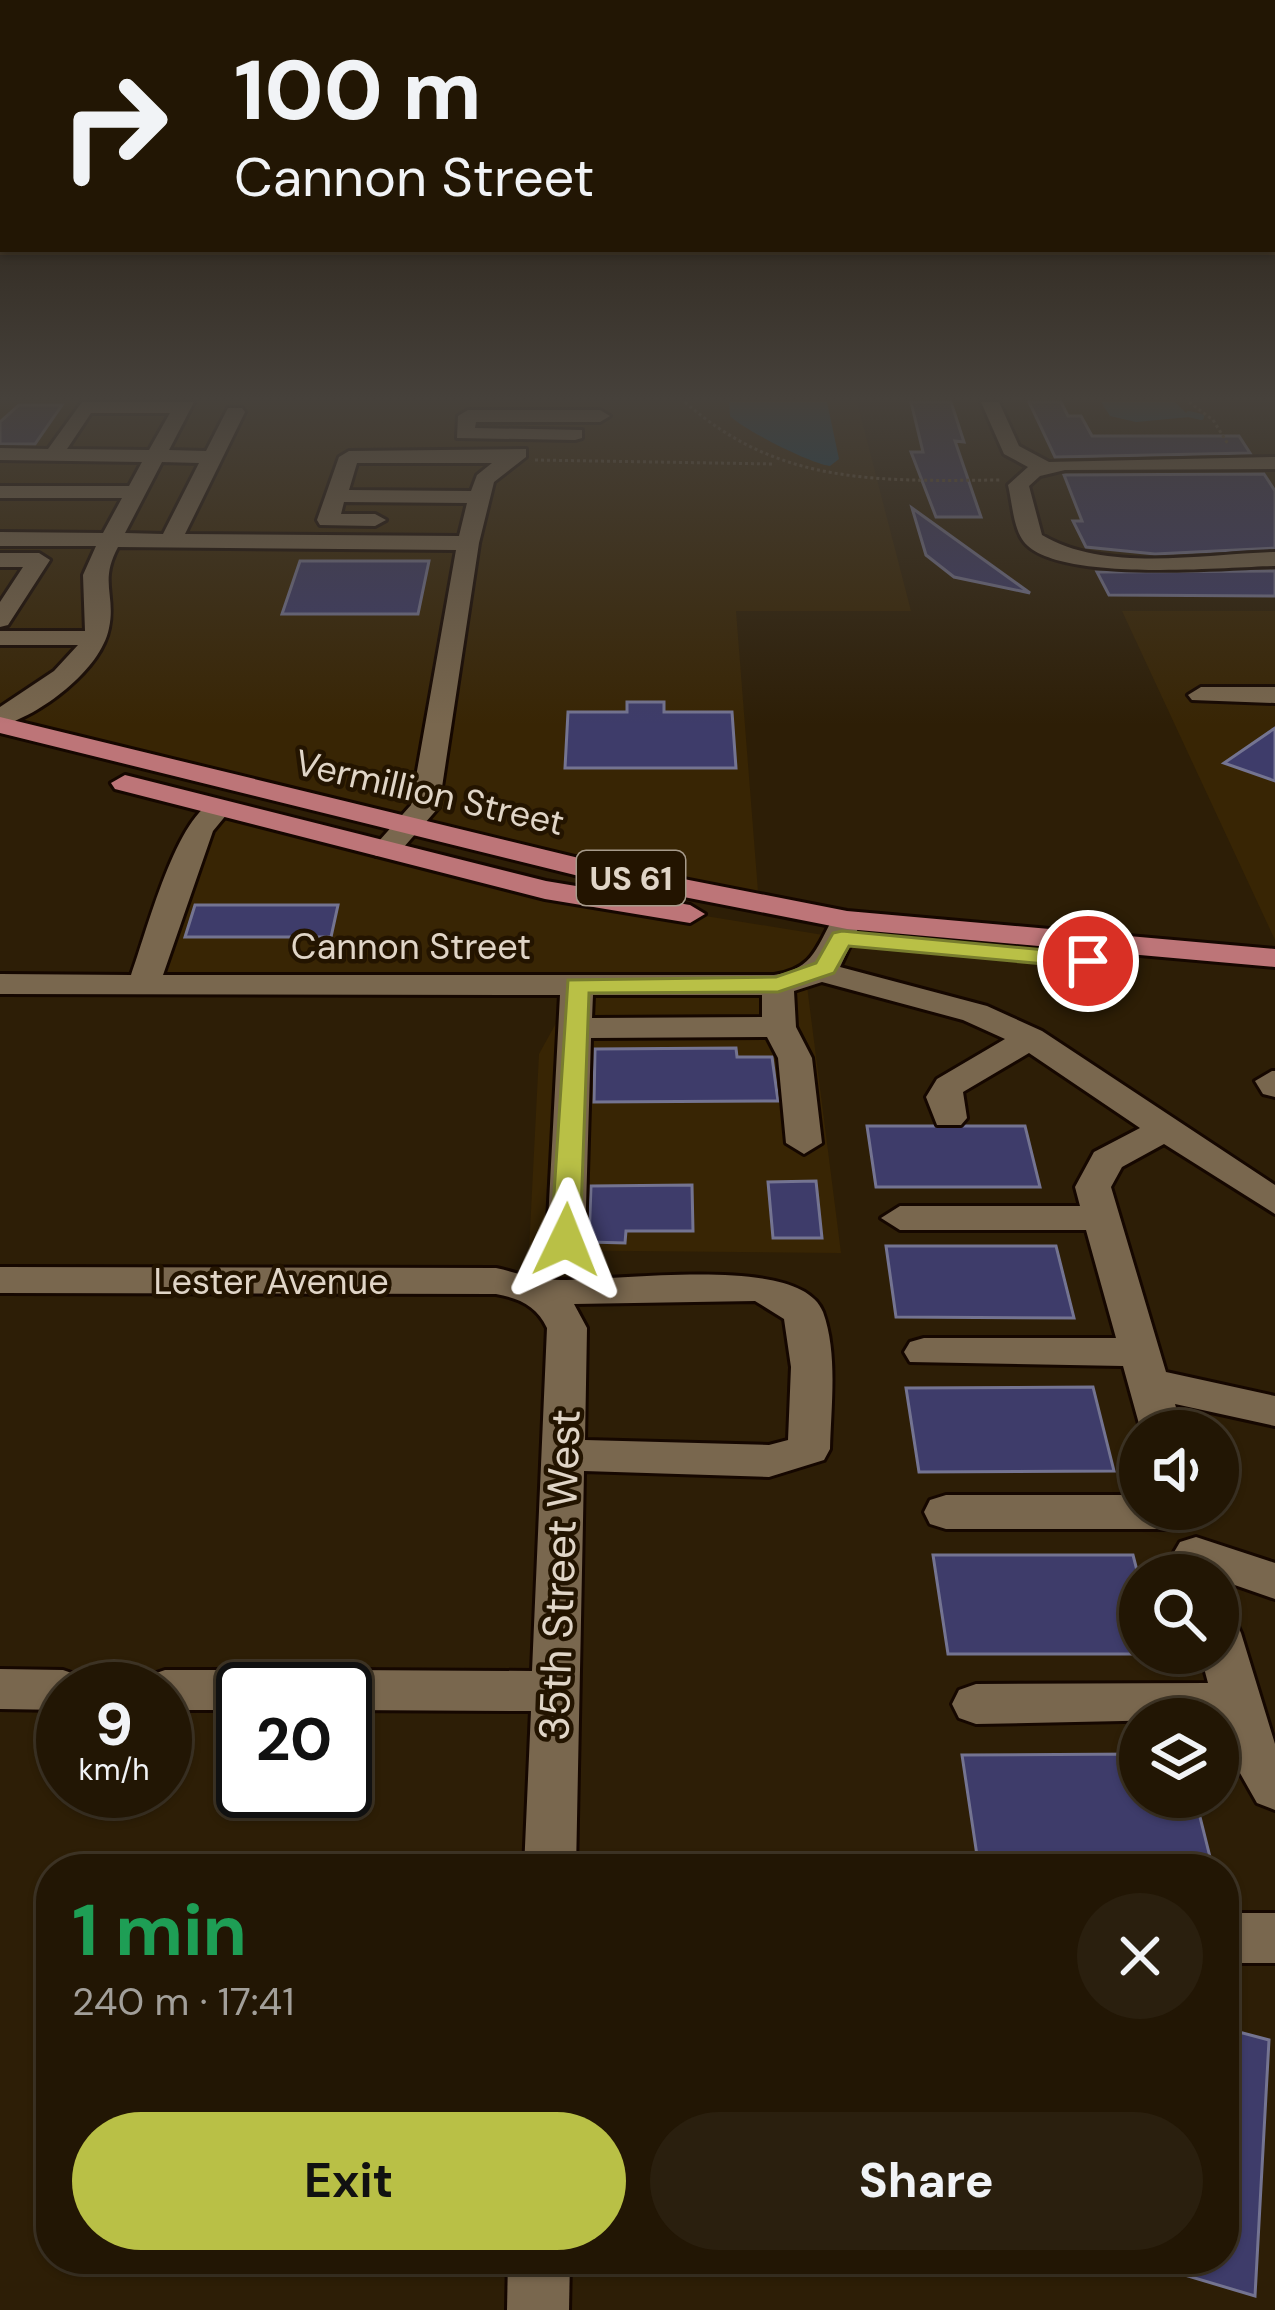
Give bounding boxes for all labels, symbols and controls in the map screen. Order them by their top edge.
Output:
text: 100 m [234,36,482,145]
icon: right [36,48,192,204]
text: Cannon Street [234,142,595,213]
street label: Vermillion Street [291,739,569,846]
road number: US 61 [577,851,685,905]
pin [1037,910,1139,1012]
street label: Cannon Street [291,923,531,970]
icon: arrive [1055,928,1121,994]
position arrow [503,1177,629,1303]
street label: Lester Avenue [153,1258,389,1305]
street label: 35th Street West [526,1408,593,1742]
map controls [1119,1410,1239,1818]
button: sound [1119,1410,1239,1530]
button: search [1119,1554,1239,1674]
speed limit sign: 20 [216,1662,372,1818]
text: 9 [95,1685,133,1764]
button: layers [1119,1698,1239,1818]
text: km/h [79,1750,149,1789]
text: 1 min [72,1884,247,1977]
button: close [1077,1893,1203,2019]
text: 240 m · 17:41 [72,1976,294,2027]
button: Exit [72,2112,626,2250]
button: Share [650,2112,1203,2250]

